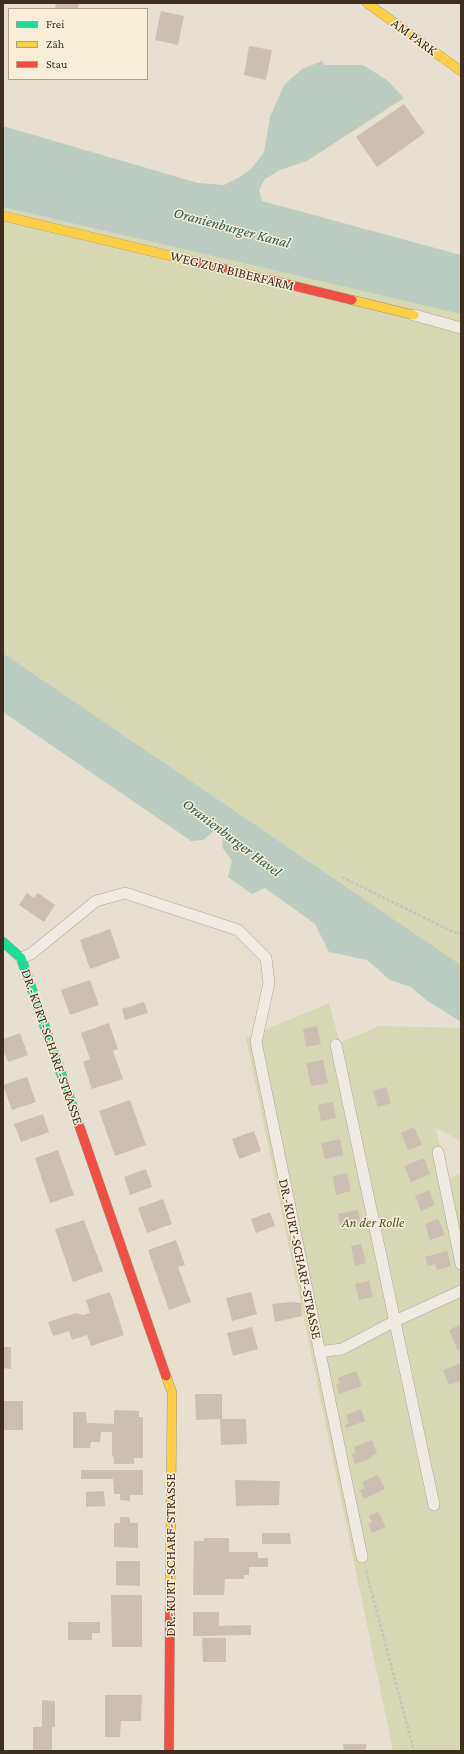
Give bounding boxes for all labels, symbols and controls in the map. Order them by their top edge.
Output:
legend [8,8,148,80]
street label: AM PARK [388,15,440,59]
text: Frei [46,17,64,31]
text: Zäh [46,37,64,51]
text: Stau [46,57,67,71]
water label: Oranienburger Kanal [172,204,292,252]
street label: WEG ZUR BIBERFARM [168,247,296,295]
water label: Oranienburger Havel [179,795,285,881]
street label: DR.-KURT-SCHARF-STRASSE [17,967,87,1127]
street label: DR.-KURT-SCHARF-STRASSE [275,1177,325,1341]
park label: An der Rolle [342,1215,404,1231]
street label: DR.-KURT-SCHARF-STRASSE [163,1473,179,1637]

